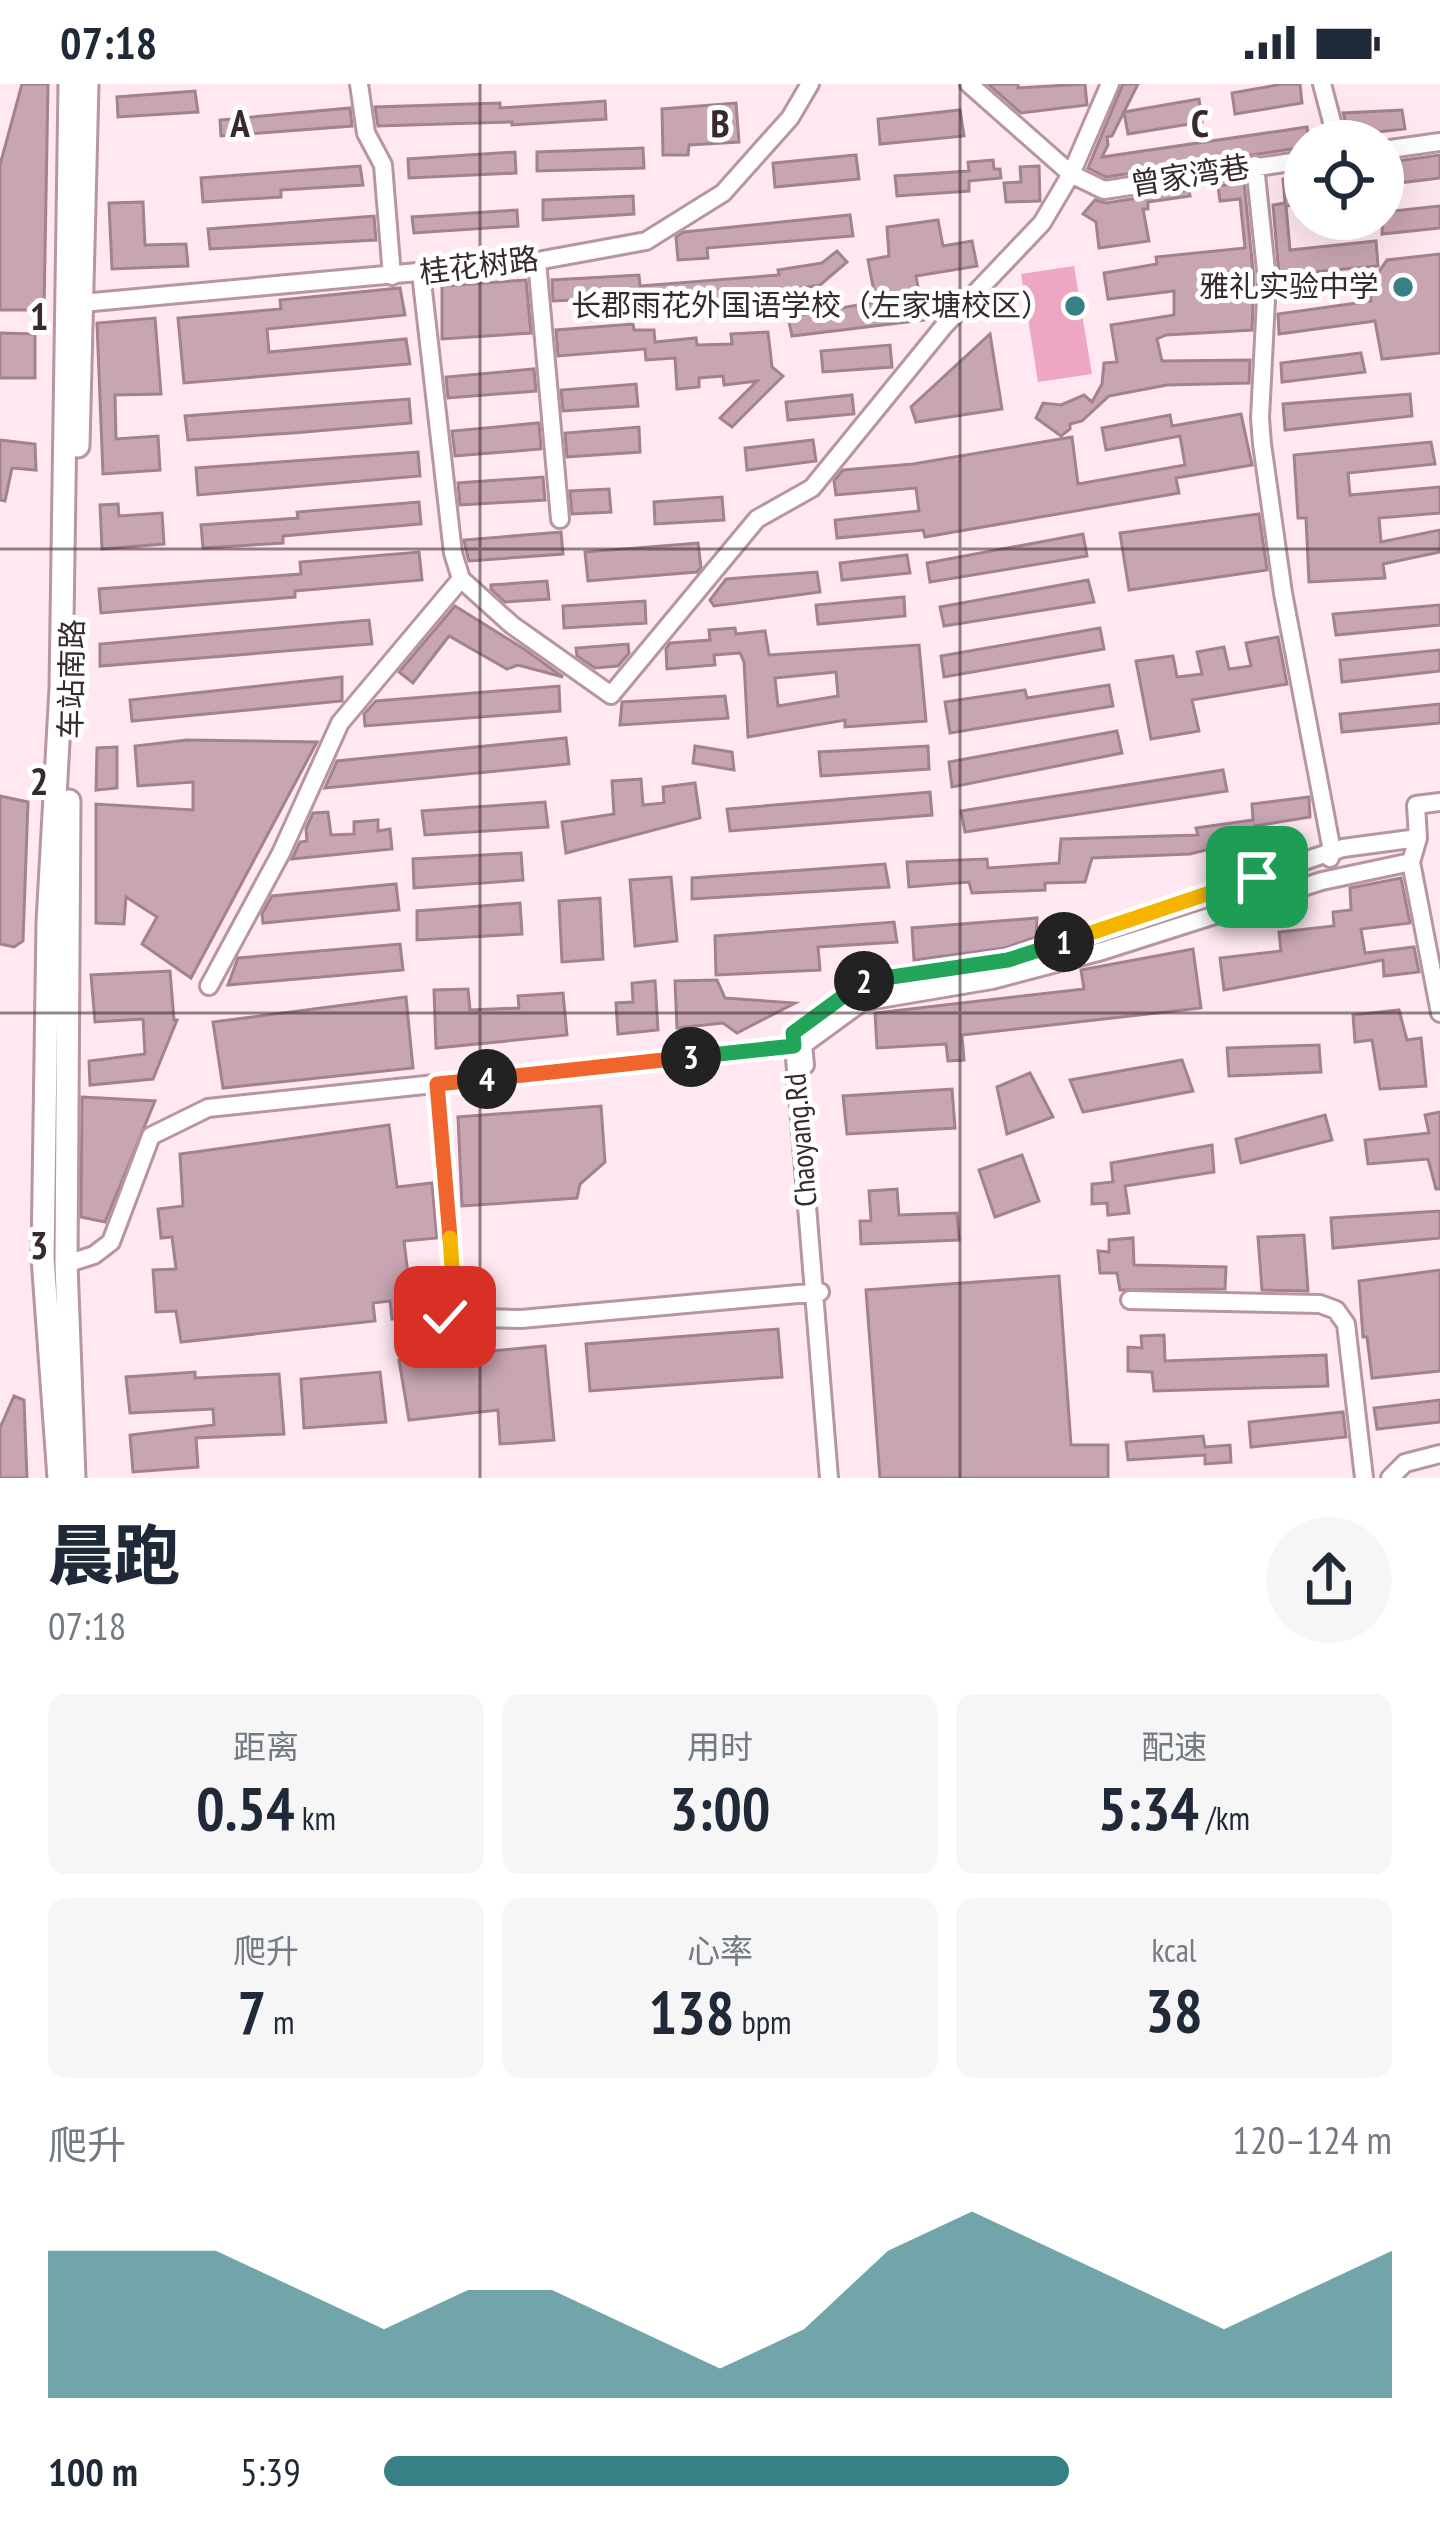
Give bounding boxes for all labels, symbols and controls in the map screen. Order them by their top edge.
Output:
text: 07:18 [60,13,157,71]
text: A [229,97,250,148]
text: B [710,97,730,148]
text: C [1191,97,1209,148]
map controls [1284,120,1404,240]
button: locate [1284,120,1404,240]
street label: 曾家湾巷 [1127,146,1252,203]
street label: 桂花树路 [417,238,541,291]
place label: 雅礼实验中学 [1199,266,1379,305]
marker: 雅礼实验中学 [1390,274,1416,300]
place label: 长郡雨花外国语学校（左家塘校区） [571,285,1051,324]
text: 1 [30,290,48,341]
marker: 长郡雨花外国语学校（左家塘校区） [1062,293,1088,319]
street label: 车站南路 [50,619,91,739]
text: 2 [30,755,48,806]
pin [1206,826,1308,928]
icon: arrive [1224,844,1290,910]
pin: 1 [1034,912,1094,972]
text: 1 [1056,920,1072,963]
pin: 2 [834,951,894,1011]
text: 2 [856,959,872,1002]
pin: 3 [661,1027,721,1087]
text: 3 [683,1035,699,1078]
pin: 4 [457,1049,517,1109]
text: 4 [479,1057,495,1100]
street label: Chaoyang.Rd [774,1072,825,1208]
text: 3 [30,1219,48,1270]
pin [394,1266,496,1368]
icon: check [412,1284,478,1350]
text: 晨跑 [48,1512,180,1597]
button: share [1266,1517,1392,1643]
text: 07:18 [48,1600,126,1651]
text: 距离 [233,1725,299,1768]
text: 用时 [687,1725,753,1768]
text: 配速 [1141,1725,1207,1768]
text: 0.54 [196,1769,295,1847]
text: 3:00 [669,1769,771,1847]
text: 5:34 [1098,1769,1199,1847]
text: km [295,1796,336,1839]
text: /km [1199,1796,1250,1839]
text: kcal [1151,1928,1197,1971]
text: 爬升 [233,1929,299,1972]
text: 心率 [687,1929,753,1972]
text: 38 [1145,1971,1203,2049]
text: 7 [237,1973,266,2051]
text: 138 [648,1973,734,2051]
text: m [266,2000,295,2043]
text: bpm [734,2000,792,2043]
text: 120–124 m [1232,2114,1392,2165]
text: 爬升 [48,2119,126,2170]
text: 100 m [48,2446,138,2497]
text: 5:39 [240,2446,301,2497]

